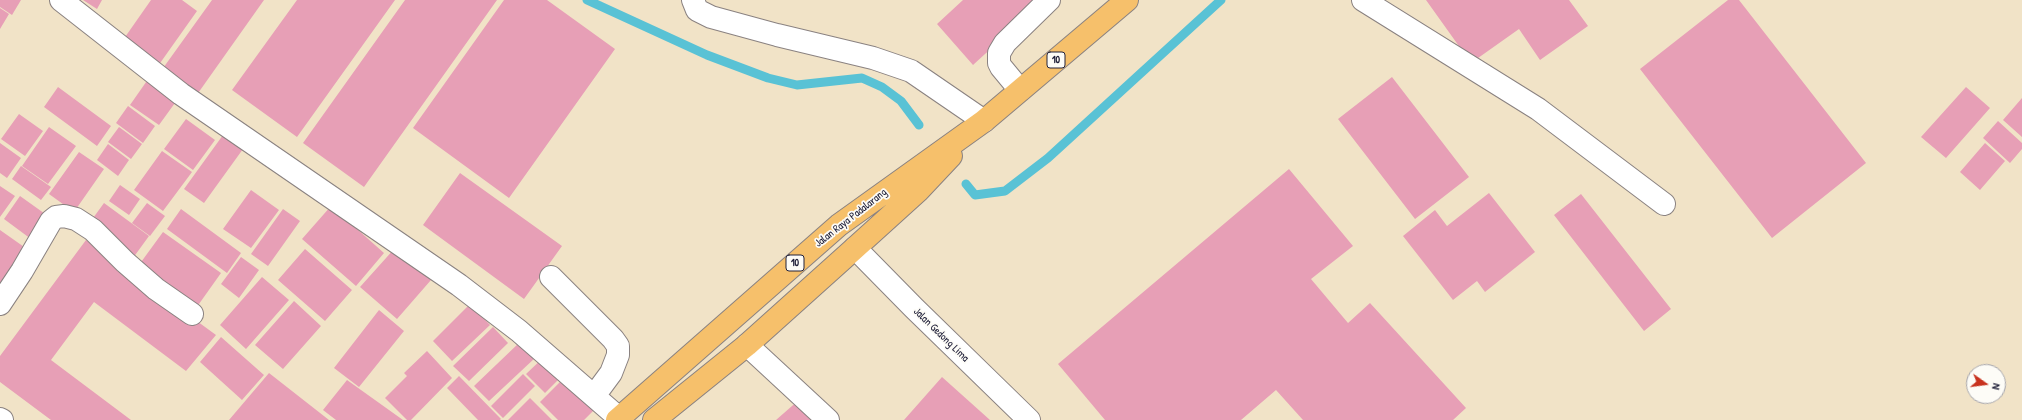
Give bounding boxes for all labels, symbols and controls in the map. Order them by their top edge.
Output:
road number: 10 [1047,52,1065,68]
street label: Jalan Raya Padalarang [812,186,890,250]
road number: 10 [786,255,804,271]
street label: Jalan Gedong Lima [910,305,972,365]
north arrow [1966,364,2006,404]
text: N [1989,382,2004,391]

